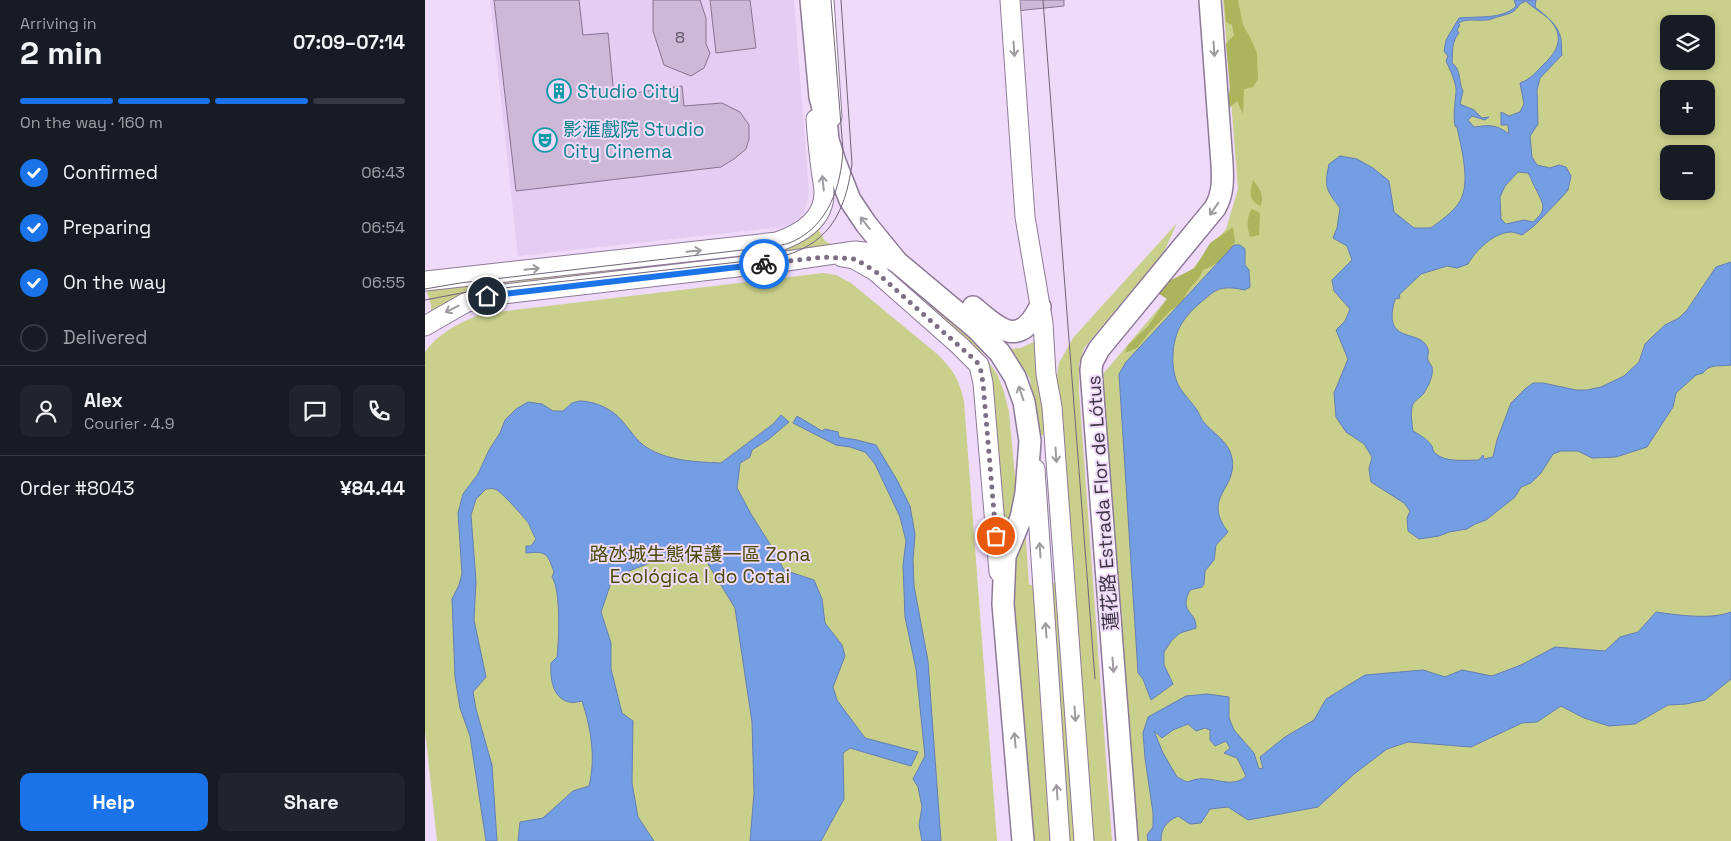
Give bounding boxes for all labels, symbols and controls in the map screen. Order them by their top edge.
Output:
text: Arriving in [20,13,97,34]
map controls [1660,15,1715,200]
button: layers [1660,15,1715,70]
house number: 8 [675,27,685,48]
text: 07:09–07:14 [293,30,405,55]
text: 2 min [20,33,103,73]
one-way arrow [1009,40,1018,56]
one-way arrow [1209,40,1219,56]
building icon: Studio City [546,78,572,104]
place label: Studio City [577,79,680,104]
button: + [1660,80,1715,135]
text: On the way · 160 m [20,112,163,133]
place label: 影滙戲院 Studio City Cinema [563,117,705,164]
theatre icon: 影滙戲院 Studio City Cinema [532,127,558,153]
button: − [1660,145,1715,200]
icon: check [20,159,48,187]
text: Confirmed [63,160,158,185]
text: 06:43 [361,162,405,183]
one-way arrow [818,175,828,191]
one-way arrow [1209,201,1219,215]
icon: check [20,214,48,242]
text: Preparing [63,215,151,240]
text: 06:54 [361,217,405,238]
one-way arrow [860,217,871,230]
courier [739,239,789,289]
one-way arrow [685,246,701,256]
icon: bike [750,250,778,278]
one-way arrow [524,264,540,274]
icon: check [20,269,48,297]
text: On the way [63,270,166,295]
text: 06:55 [362,272,405,293]
pin [466,275,508,317]
icon: home [473,282,501,310]
one-way arrow [445,304,460,314]
text: Delivered [63,325,148,350]
street label: 蓮花路 Estrada Flor de Lótus [1081,374,1124,631]
button: person [20,385,72,437]
button: chat [289,385,341,437]
button: phone [353,385,405,437]
one-way arrow [1016,386,1025,402]
text: Alex [84,388,123,413]
text: Courier · 4.9 [84,413,174,434]
one-way arrow [1051,447,1060,463]
text: Order #8043 [20,476,134,501]
text: ¥84.44 [340,476,405,501]
pin [975,515,1017,557]
icon: bag [982,522,1010,550]
park label: 路氹城生態保護一區 Zona Ecológica I do Cotai [590,542,811,589]
one-way arrow [1036,542,1045,558]
one-way arrow [1041,623,1050,639]
one-way arrow [1109,656,1118,672]
one-way arrow [1070,706,1079,722]
one-way arrow [1010,732,1019,748]
button: Help [20,773,208,831]
button: Share [218,773,405,831]
one-way arrow [1052,785,1062,801]

